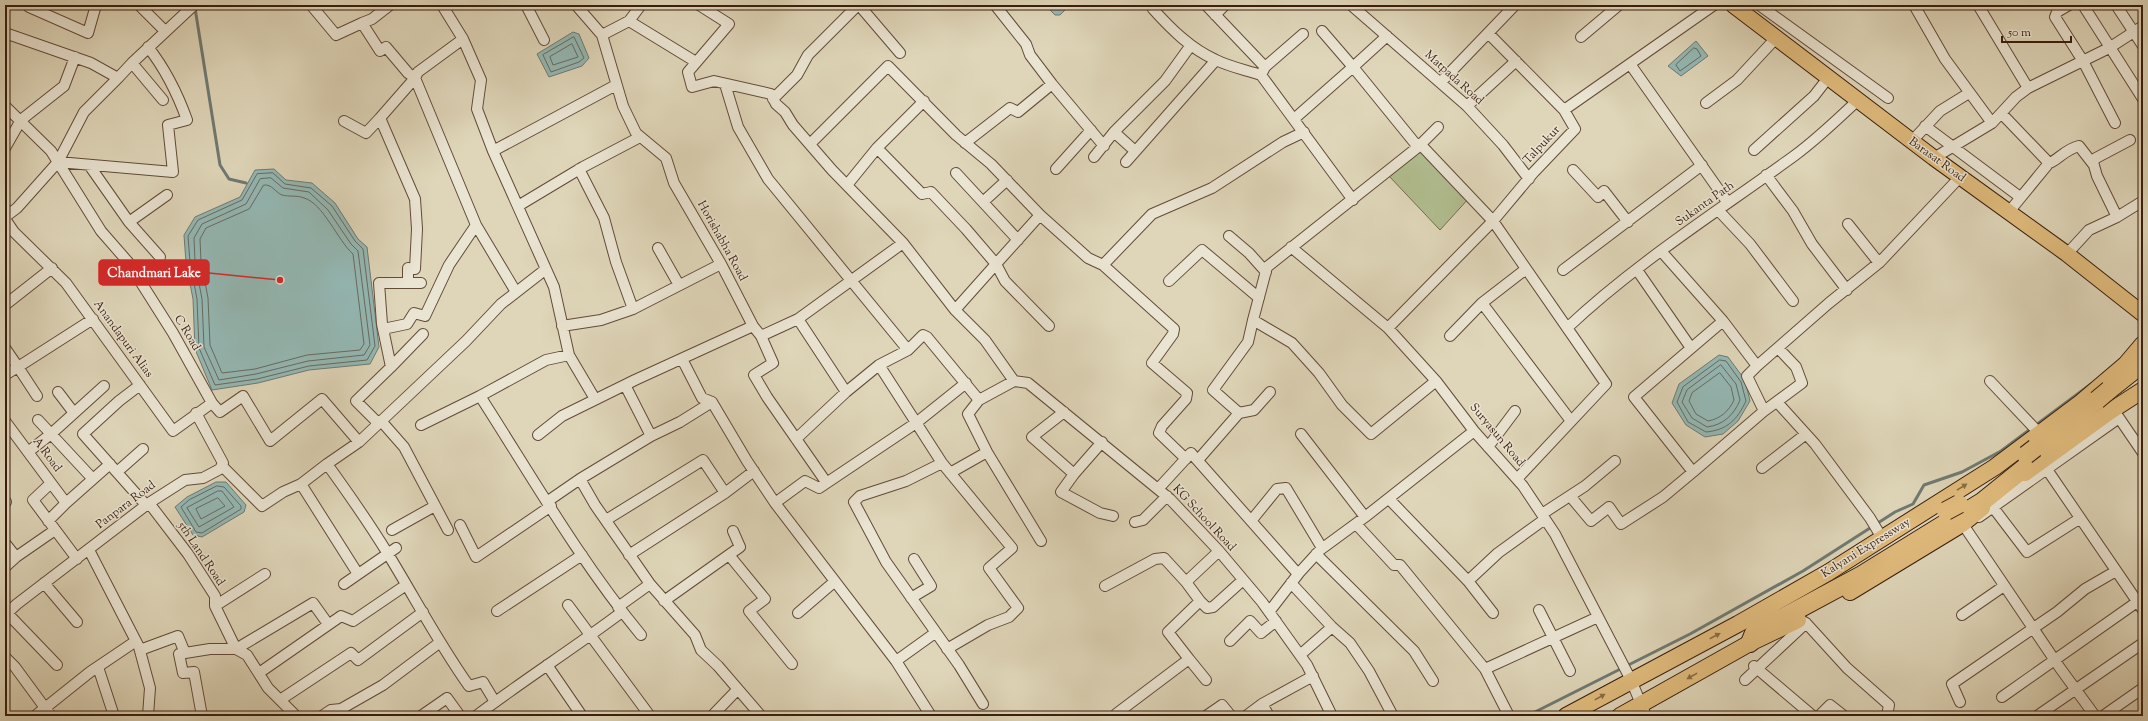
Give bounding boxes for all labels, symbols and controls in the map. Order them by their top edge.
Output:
scale bar [2002,18,2071,44]
text: 50 m [2007,24,2031,42]
street label: Matpada Road [1420,46,1488,110]
street label: Talpukur [1519,121,1565,168]
street label: Barasat Road [1905,133,1969,187]
street label: Sukanta Path [1672,177,1738,231]
street label: Horishabha Road [692,197,752,285]
callout: Chandmari Lake [99,260,209,285]
text: Chandmari Lake [107,265,201,283]
street label: Anandapuri Alias [89,296,158,382]
street label: C Road [169,312,205,355]
street label: Suryasun Road [1465,399,1529,471]
street label: A Road [28,434,66,476]
street label: Panpara Road [92,476,160,533]
street label: KG School Road [1168,480,1240,556]
one-way arrow [1957,483,1968,491]
street label: Kalyani Expressway [1818,513,1914,583]
street label: 5th Land Road [172,518,229,590]
one-way arrow [1709,632,1721,639]
one-way arrow [1686,673,1698,680]
one-way arrow [1594,693,1606,700]

